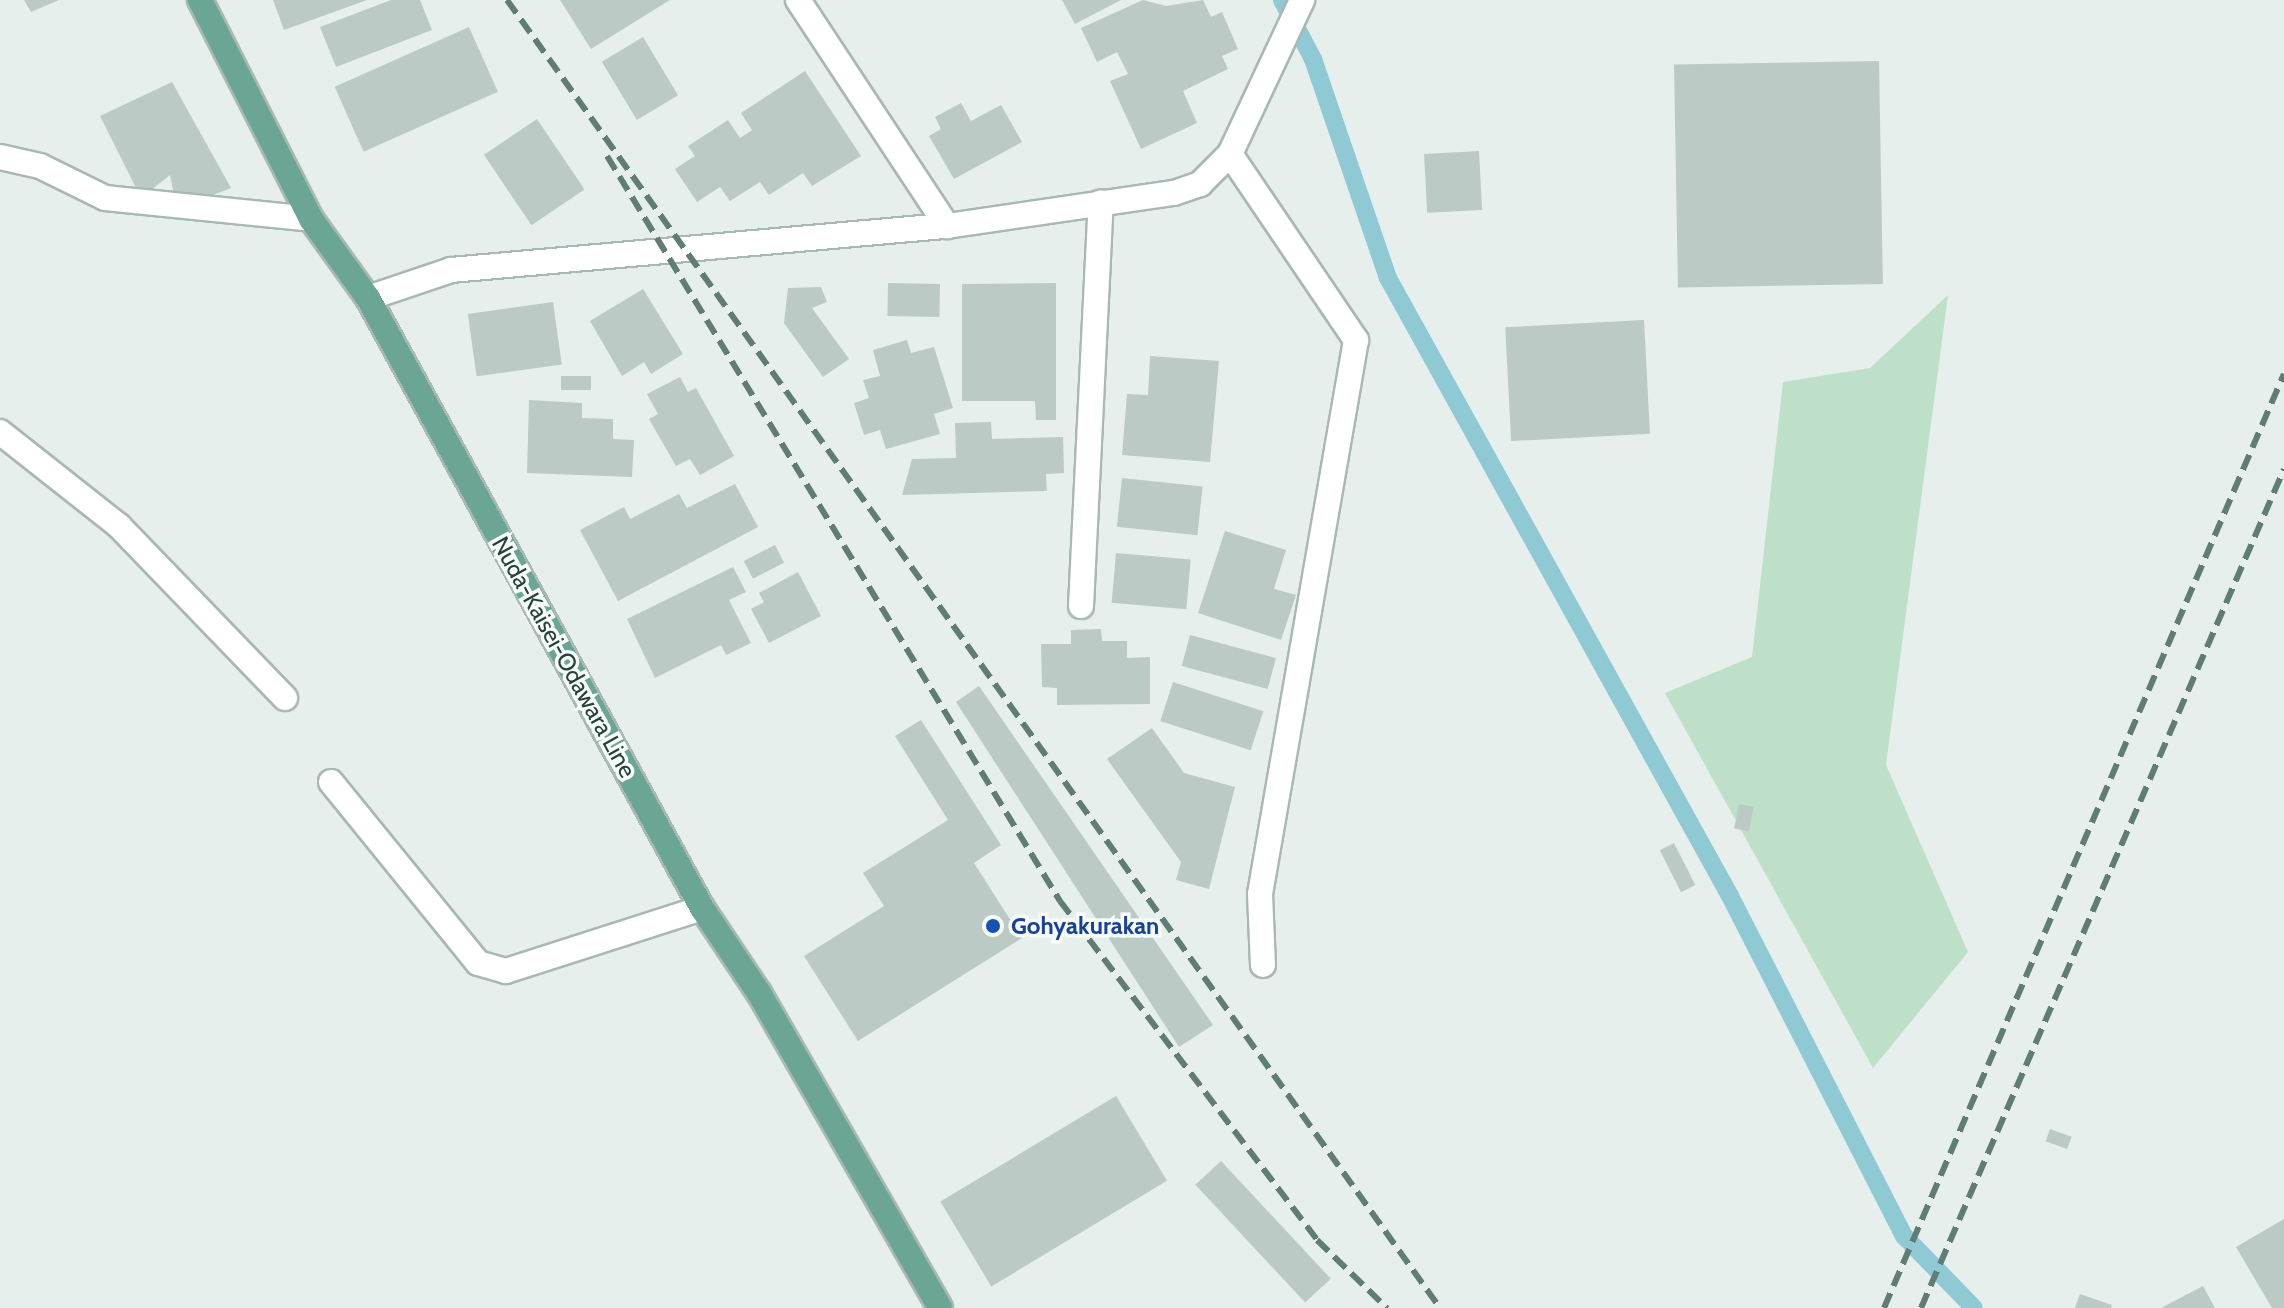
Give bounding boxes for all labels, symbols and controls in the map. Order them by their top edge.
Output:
street label: Nuda-Kaisei-Odawara Line [486,532,642,782]
place label: Gohyakurakan [1011,912,1159,940]
marker: Gohyakurakan [982,915,1004,937]

